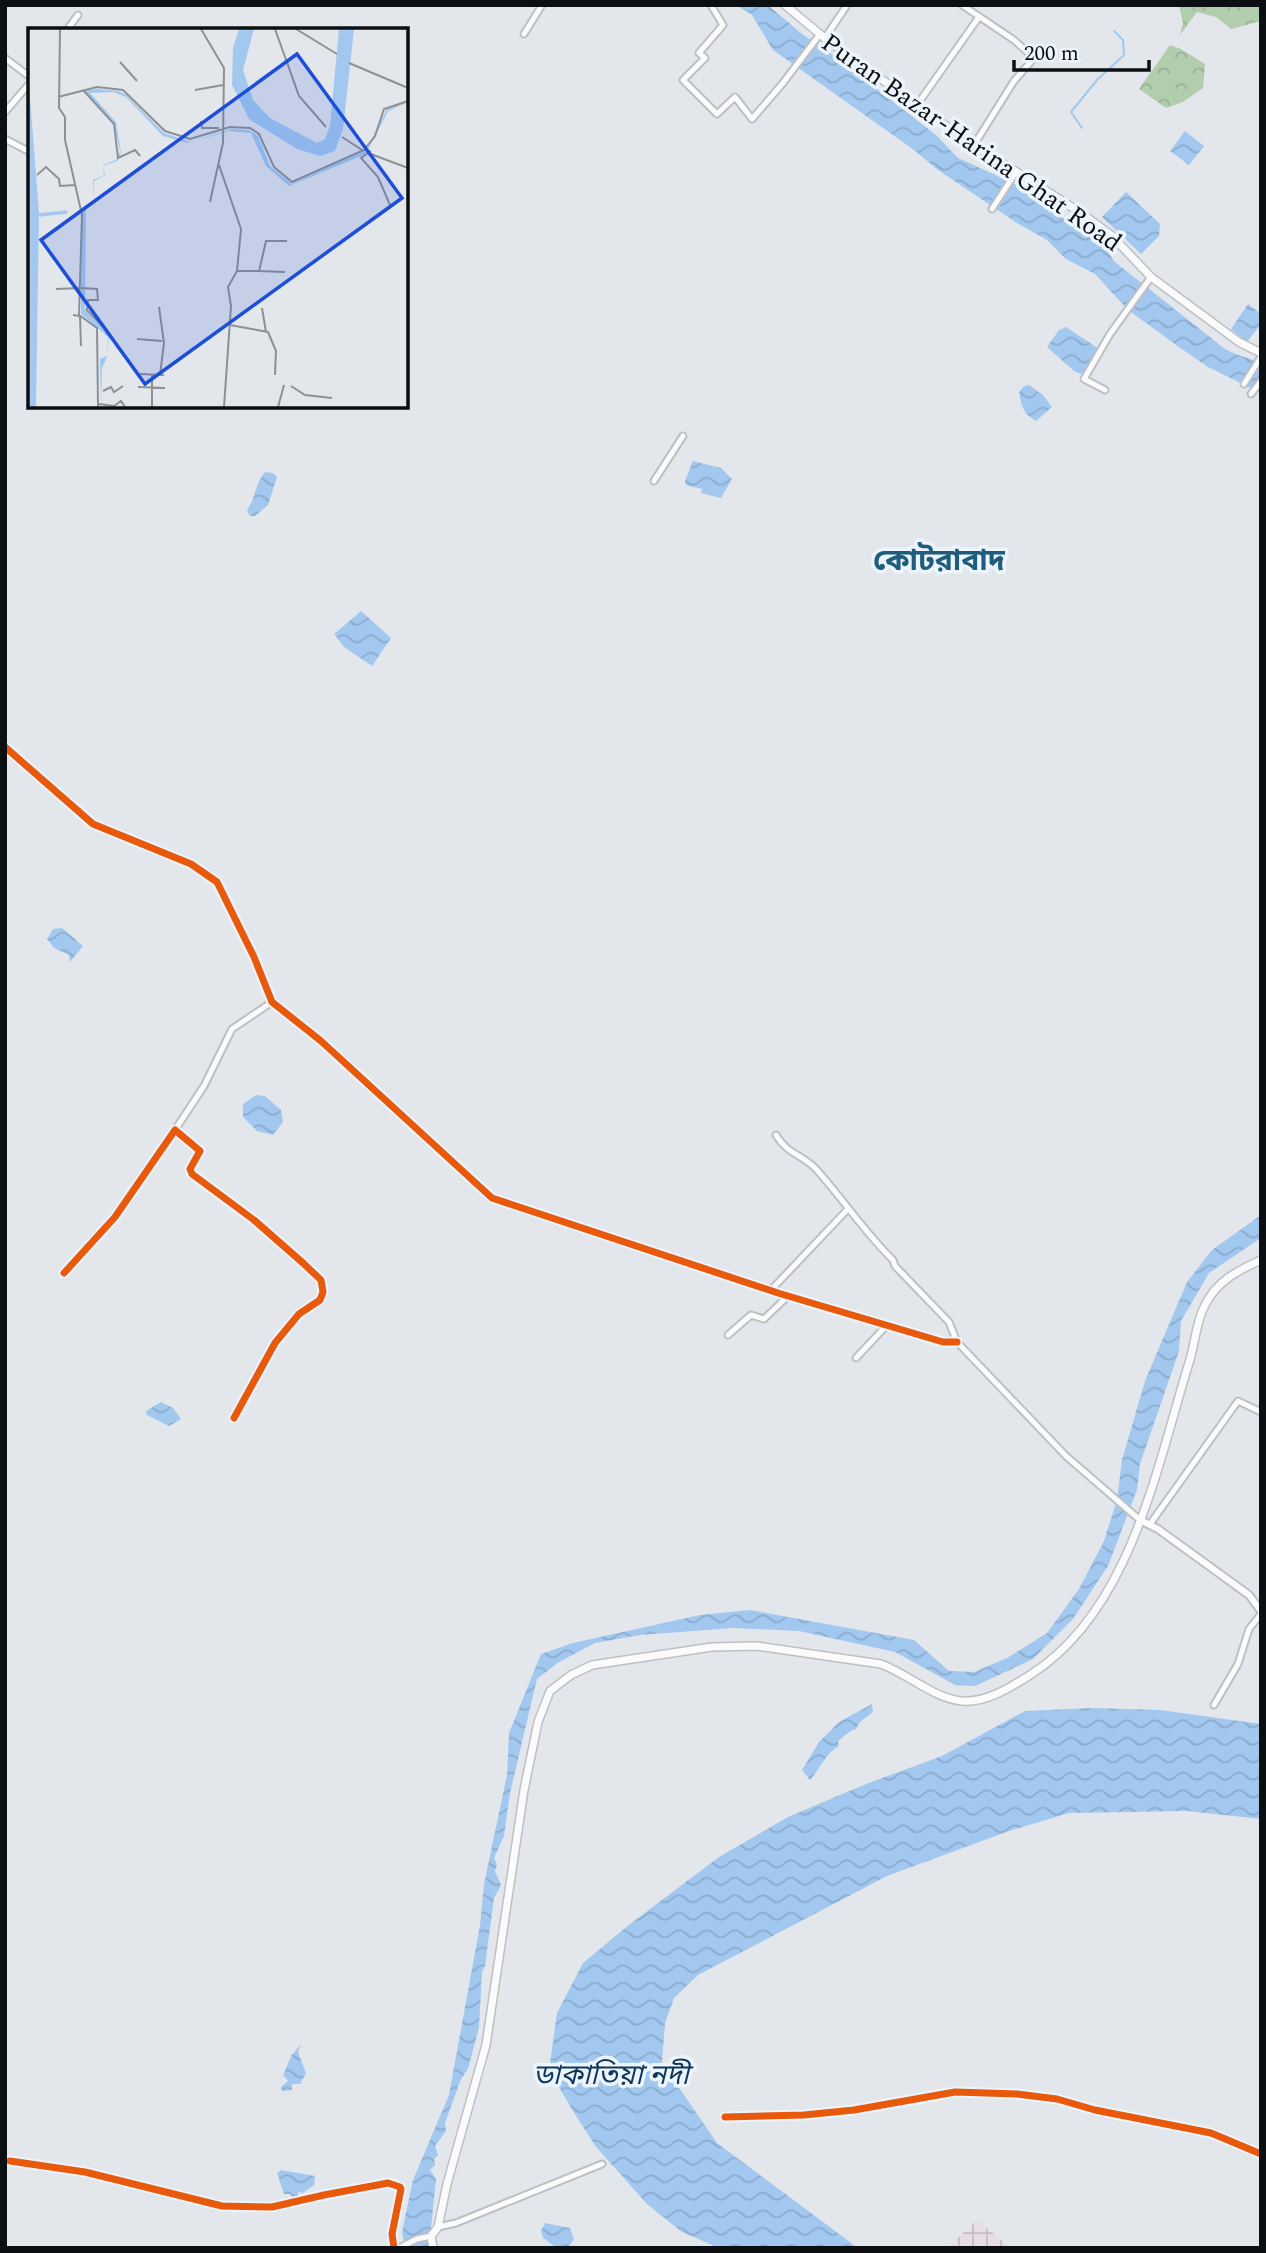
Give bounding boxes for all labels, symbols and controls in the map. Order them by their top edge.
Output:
street label: Puran Bazar-Harina Ghat Road [813,23,1130,262]
inset map [28,28,408,408]
scale bar [1014,28,1149,72]
text: 200 m [1024,38,1079,70]
district label: কোটরাবাদ [873,538,1006,584]
water label: ডাকাতিয়া নদী [533,2054,695,2097]

